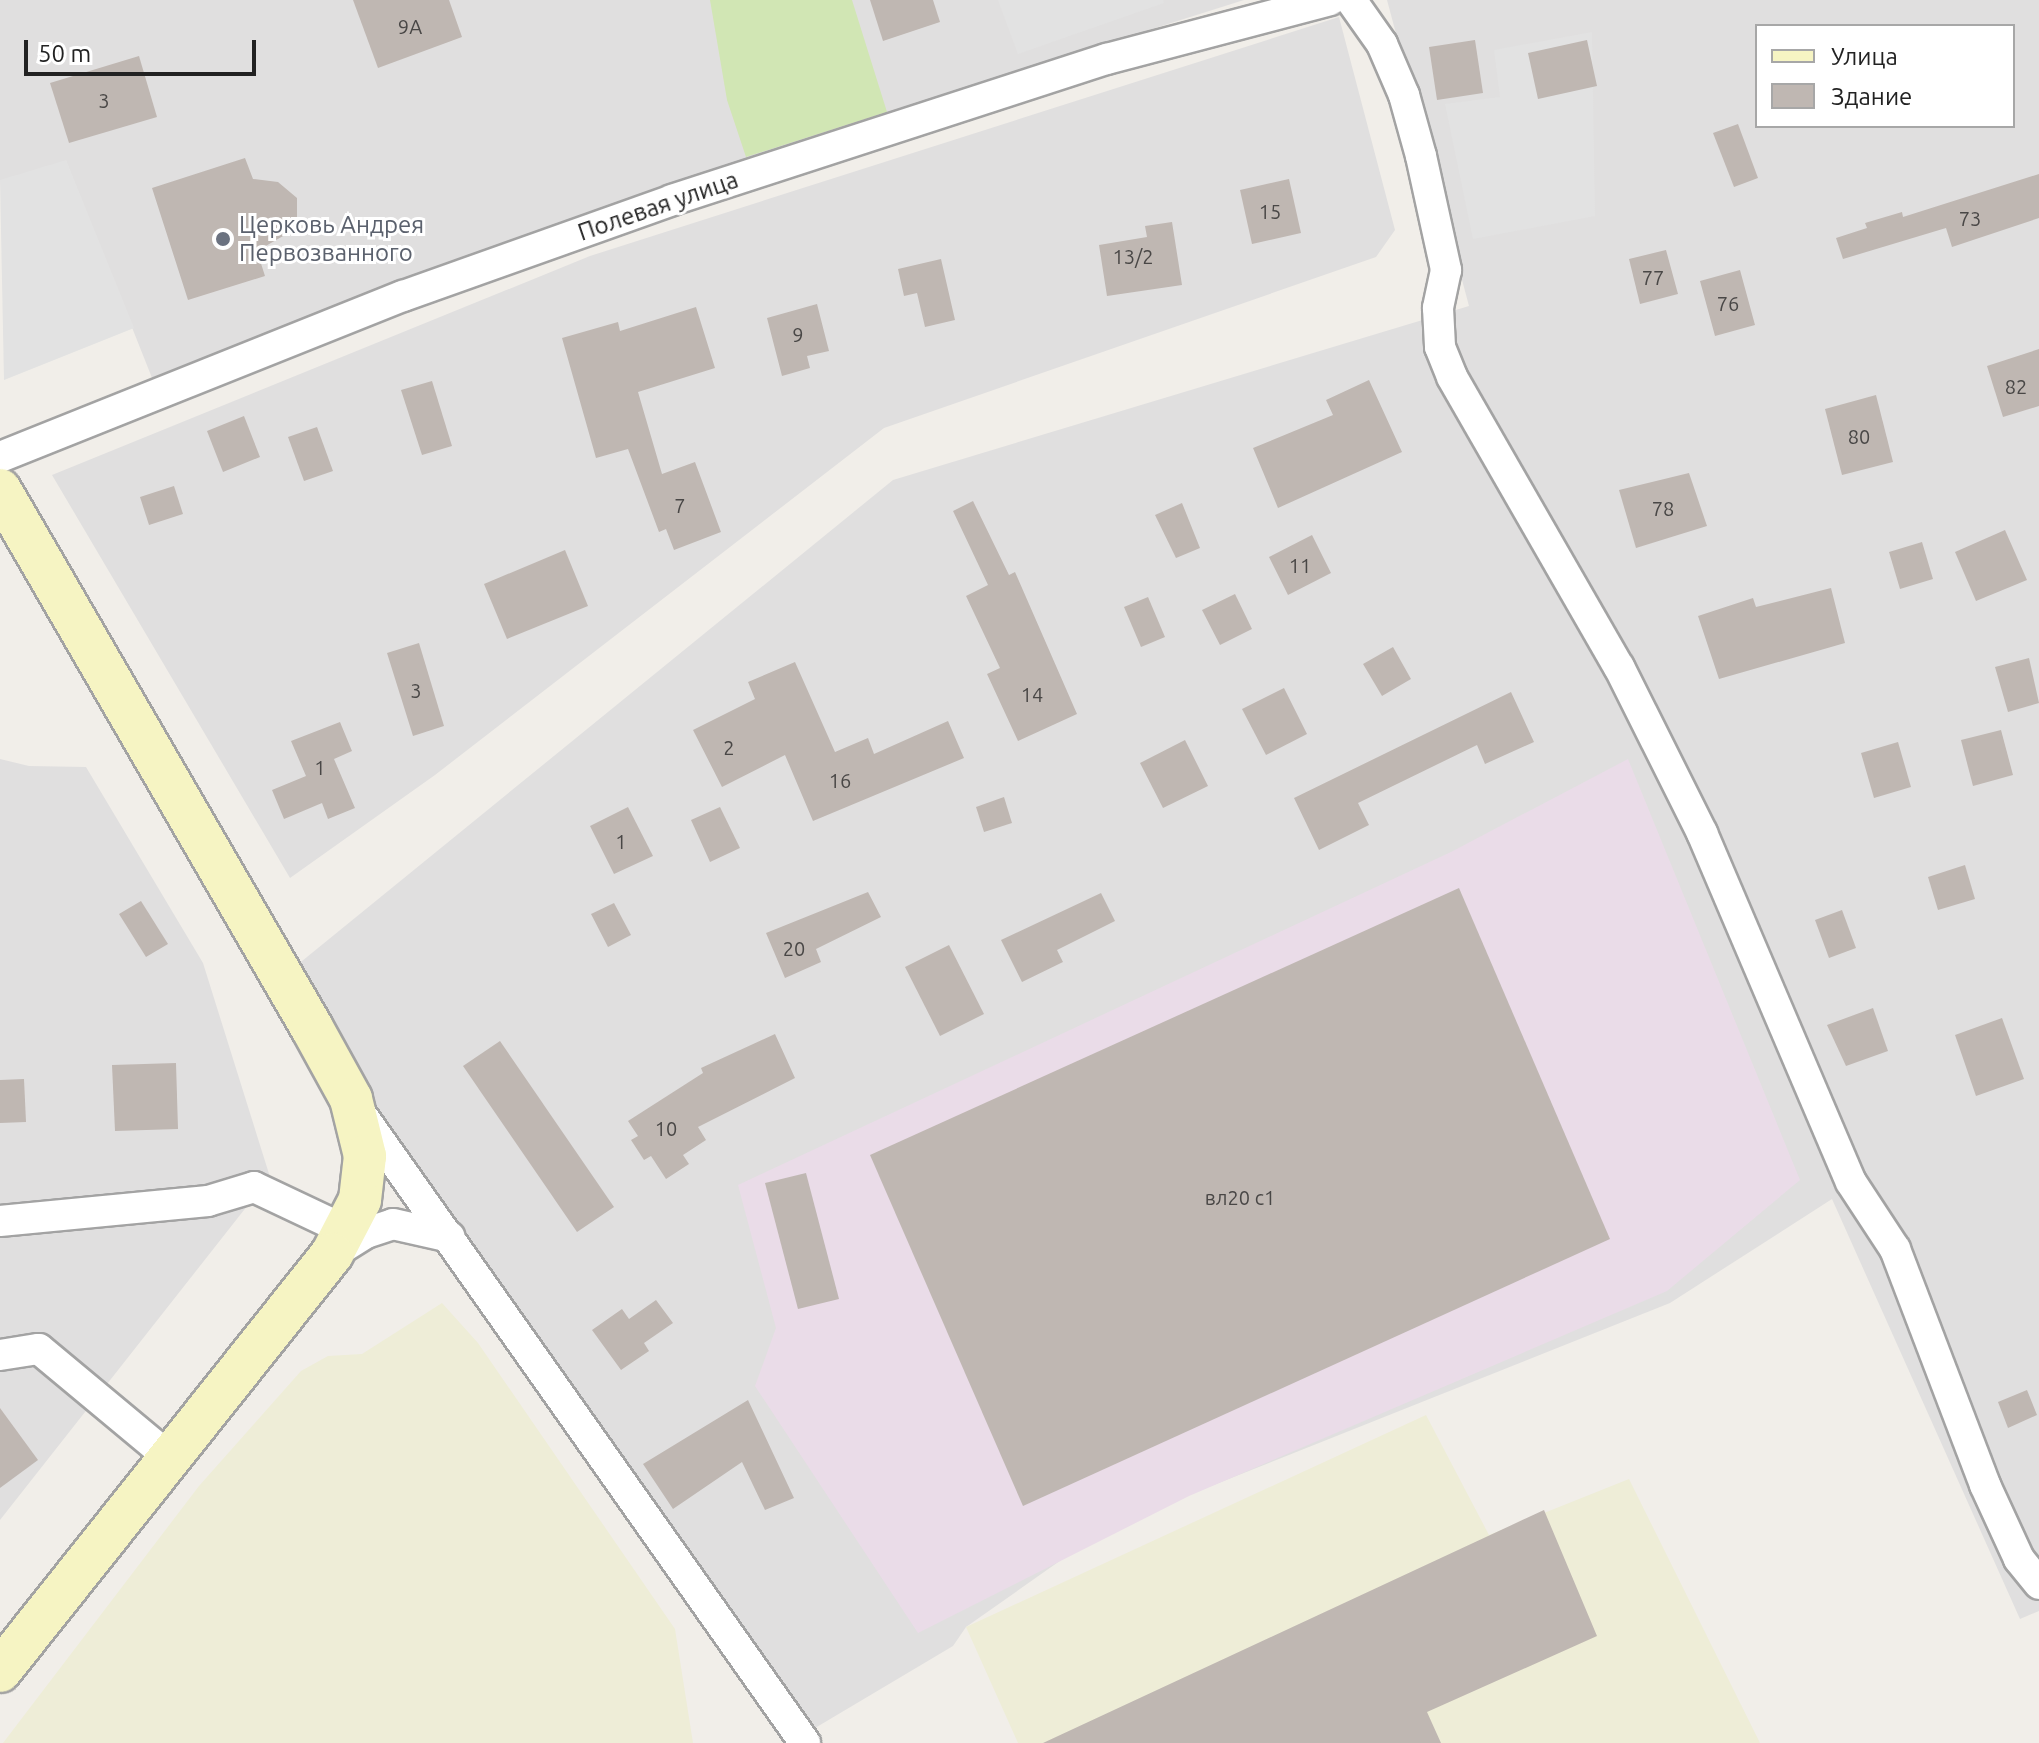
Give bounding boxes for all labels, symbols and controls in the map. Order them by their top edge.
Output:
house number: 9А [398,14,422,38]
scale bar [28,24,260,74]
legend [1755,24,2015,128]
text: 50 m [38,40,91,67]
text: Улица [1831,43,1898,70]
text: Здание [1831,83,1912,110]
house number: 3 [98,88,110,112]
street label: Полевая улица [574,165,742,247]
house number: 15 [1259,199,1281,223]
house number: 73 [1959,206,1981,230]
place label: Церковь Андрея Первозванного [239,211,424,267]
marker: Церковь Андрея Первозванного [214,230,232,248]
house number: 13/2 [1112,244,1154,268]
house number: 77 [1642,265,1664,289]
house number: 76 [1717,291,1739,315]
house number: 9 [792,322,804,346]
house number: 82 [2005,374,2027,398]
house number: 80 [1848,424,1870,448]
house number: 7 [674,493,686,517]
house number: 78 [1652,496,1674,520]
house number: 11 [1289,553,1311,577]
house number: 3 [410,678,422,702]
house number: 14 [1021,682,1043,706]
house number: 2 [723,735,735,759]
house number: 1 [314,755,326,779]
house number: 16 [829,768,851,792]
house number: 1 [615,829,627,853]
house number: 20 [783,936,805,960]
house number: 10 [655,1116,677,1140]
house number: вл20 с1 [1205,1185,1275,1209]

